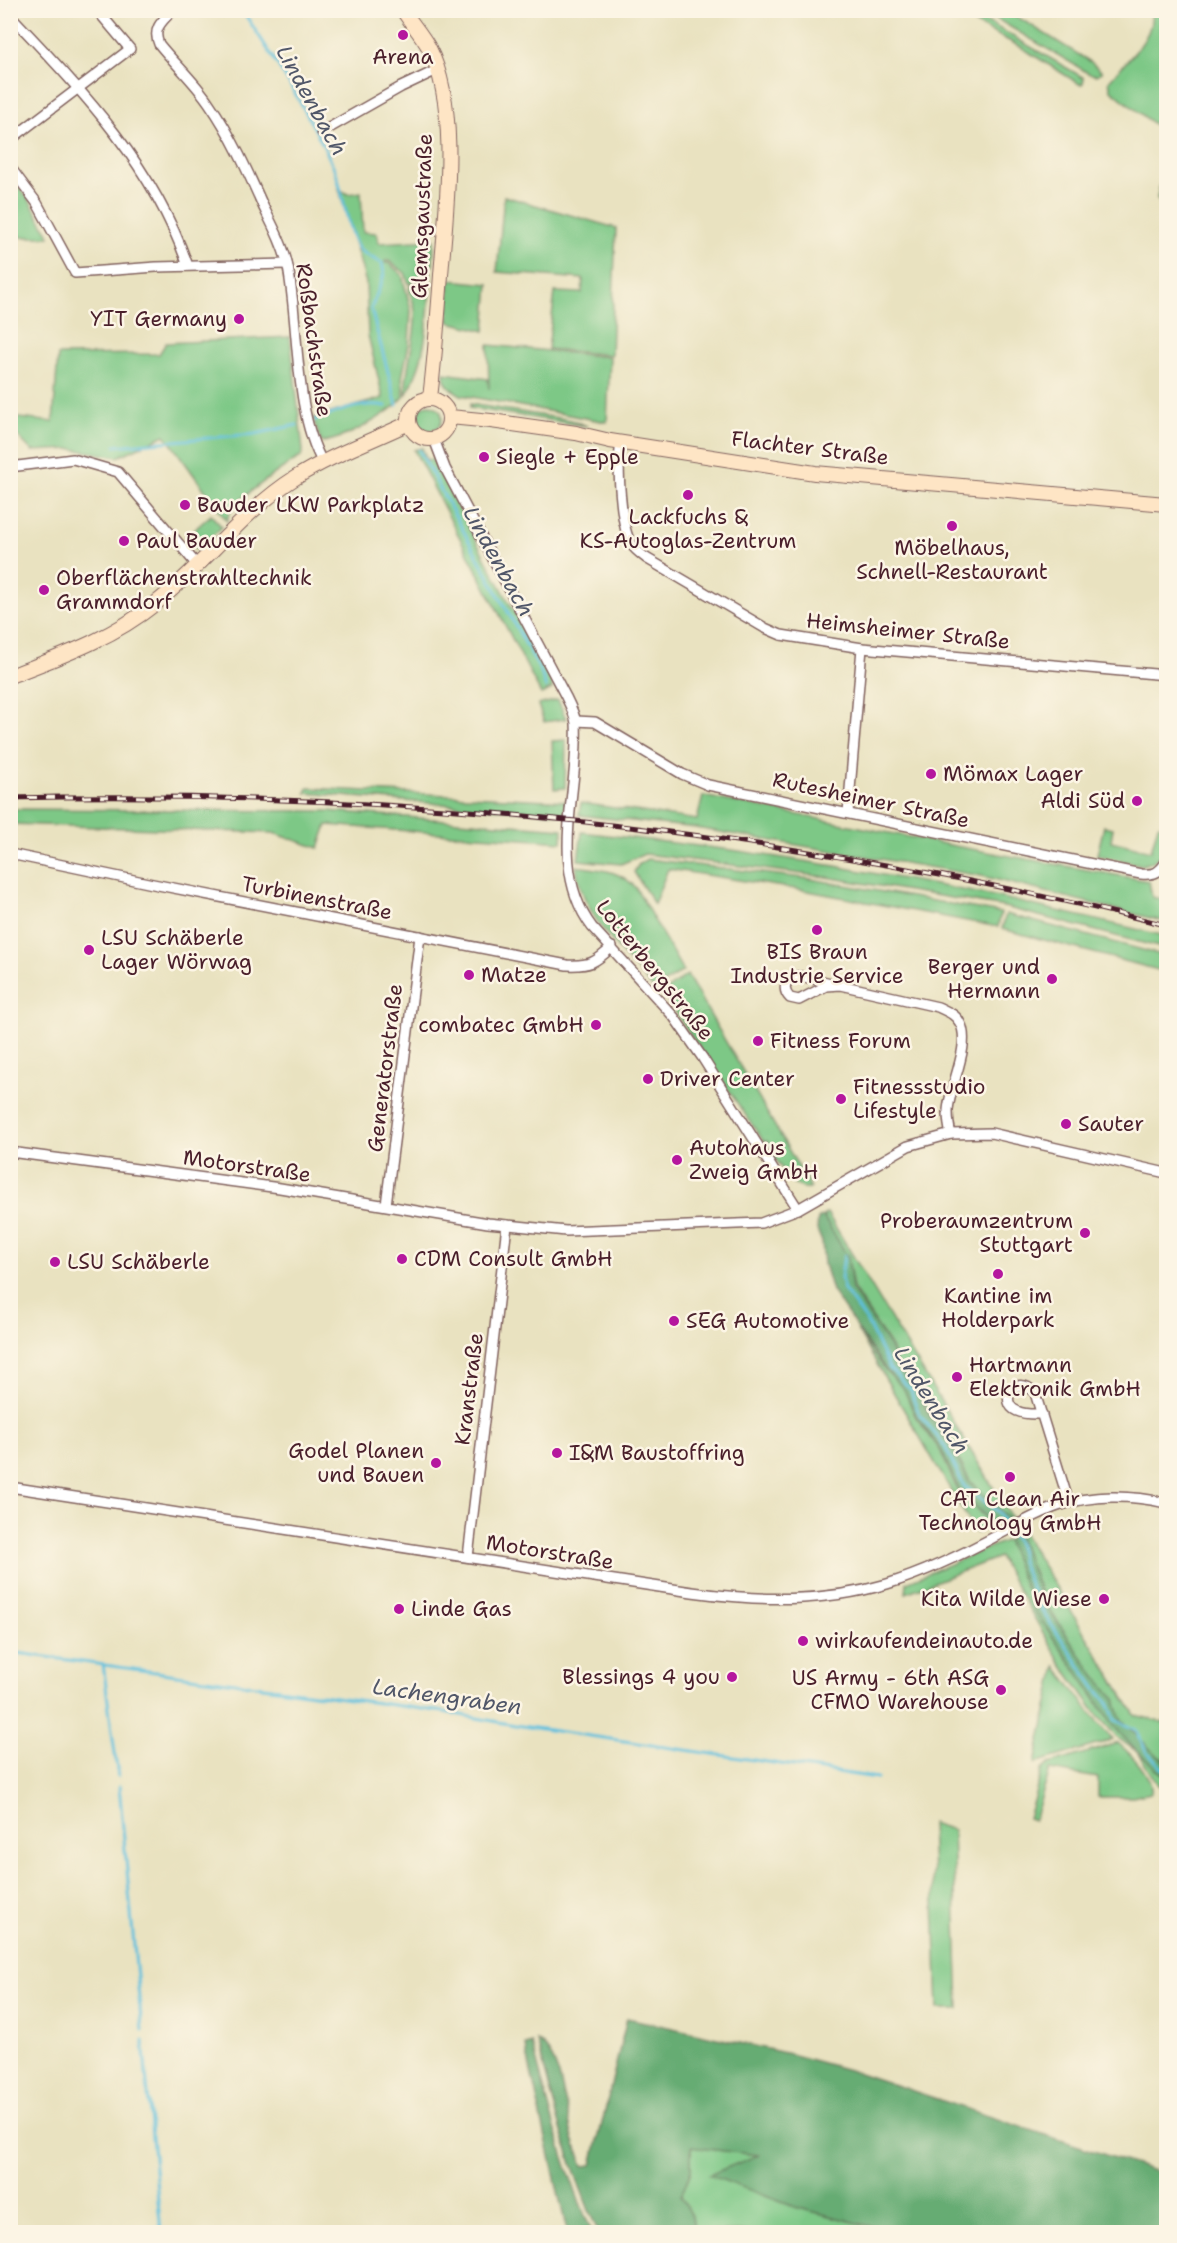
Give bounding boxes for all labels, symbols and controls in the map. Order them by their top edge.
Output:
marker: Arena [396,28,410,42]
water label: Lindenbach [269,40,354,161]
place label: Arena [372,43,434,71]
street label: Glemsgaustraße [405,133,439,299]
street label: Roßbachstraße [289,261,339,419]
place label: YIT Germany [90,305,227,333]
marker: YIT Germany [232,312,246,326]
street label: Flachter Straße [730,424,890,472]
place label: Siegle + Epple [496,443,639,471]
marker: Siegle + Epple [477,450,491,464]
marker: Lackfuchs & KS-Autoglas-Zentrum [681,488,695,502]
place label: Bauder LKW Parkplatz [197,491,424,519]
marker: Bauder LKW Parkplatz [178,498,192,512]
water label: Lindenbach [456,501,541,622]
place label: Lackfuchs & KS-Autoglas-Zentrum [580,503,796,555]
marker: Möbelhaus, Schnell-Restaurant [945,519,959,533]
place label: Paul Bauder [136,527,257,555]
marker: Paul Bauder [117,534,131,548]
place label: Möbelhaus, Schnell-Restaurant [856,534,1048,586]
place label: Oberflächenstrahltechnik Grammdorf [56,564,312,616]
marker: Oberflächenstrahltechnik Grammdorf [37,583,51,597]
street label: Heimsheimer Straße [805,606,1011,656]
place label: Mömax Lager [943,760,1083,788]
street label: Rutesheimer Straße [770,765,972,835]
marker: Mömax Lager [924,767,938,781]
place label: Aldi Süd [1041,787,1125,815]
marker: Aldi Süd [1130,794,1144,808]
street label: Turbinenstraße [239,870,395,926]
street label: Lotterbergstraße [590,894,720,1046]
marker: BIS Braun Industrie Service [810,923,824,937]
place label: LSU Schäberle Lager Wörwag [101,924,252,976]
place label: BIS Braun Industrie Service [730,938,904,990]
marker: LSU Schäberle Lager Wörwag [82,943,96,957]
place label: Berger und Hermann [928,953,1040,1005]
place label: Matze [481,961,547,989]
marker: Matze [462,968,476,982]
marker: Berger und Hermann [1045,972,1059,986]
street label: Generatorstraße [361,982,409,1154]
place label: combatec GmbH [418,1011,584,1039]
marker: combatec GmbH [589,1018,603,1032]
place label: Fitness Forum [770,1027,911,1055]
marker: Fitness Forum [751,1034,765,1048]
place label: Driver Center [660,1065,795,1093]
marker: Driver Center [641,1072,655,1086]
place label: Fitnessstudio Lifestyle [853,1073,986,1125]
marker: Fitnessstudio Lifestyle [834,1092,848,1106]
place label: Sauter [1078,1110,1144,1138]
marker: Sauter [1059,1117,1073,1131]
place label: Autohaus Zweig GmbH [689,1134,818,1186]
street label: Motorstraße [181,1143,313,1189]
marker: Autohaus Zweig GmbH [670,1153,684,1167]
place label: Proberaumzentrum Stuttgart [880,1207,1073,1259]
marker: Proberaumzentrum Stuttgart [1078,1226,1092,1240]
place label: CDM Consult GmbH [414,1245,613,1273]
place label: LSU Schäberle [67,1248,210,1276]
marker: CDM Consult GmbH [395,1252,409,1266]
marker: LSU Schäberle [48,1255,62,1269]
marker: Kantine im Holderpark [991,1267,1005,1281]
place label: Kantine im Holderpark [941,1282,1055,1334]
place label: SEG Automotive [686,1307,850,1335]
marker: SEG Automotive [667,1314,681,1328]
street label: Kranstraße [448,1331,490,1447]
water label: Lindenbach [887,1341,976,1460]
place label: Hartmann Elektronik GmbH [969,1351,1141,1403]
marker: Hartmann Elektronik GmbH [950,1370,964,1384]
place label: Godel Planen und Bauen [288,1437,424,1489]
place label: I&M Baustoffring [569,1439,745,1467]
marker: I&M Baustoffring [550,1446,564,1460]
marker: Godel Planen und Bauen [429,1456,443,1470]
marker: CAT Clean Air Technology GmbH [1003,1470,1017,1484]
place label: CAT Clean Air Technology GmbH [918,1485,1102,1537]
street label: Motorstraße [484,1528,616,1576]
place label: Kita Wilde Wiese [921,1585,1092,1613]
marker: Kita Wilde Wiese [1097,1592,1111,1606]
place label: Linde Gas [411,1595,512,1623]
marker: Linde Gas [392,1602,406,1616]
place label: wirkaufendeinauto.de [815,1627,1033,1655]
marker: wirkaufendeinauto.de [796,1634,810,1648]
place label: Blessings 4 you [562,1663,720,1691]
place label: US Army - 6th ASG CFMO Warehouse [792,1664,989,1716]
marker: Blessings 4 you [725,1670,739,1684]
water label: Lachengraben [370,1672,523,1721]
marker: US Army - 6th ASG CFMO Warehouse [994,1683,1008,1697]

